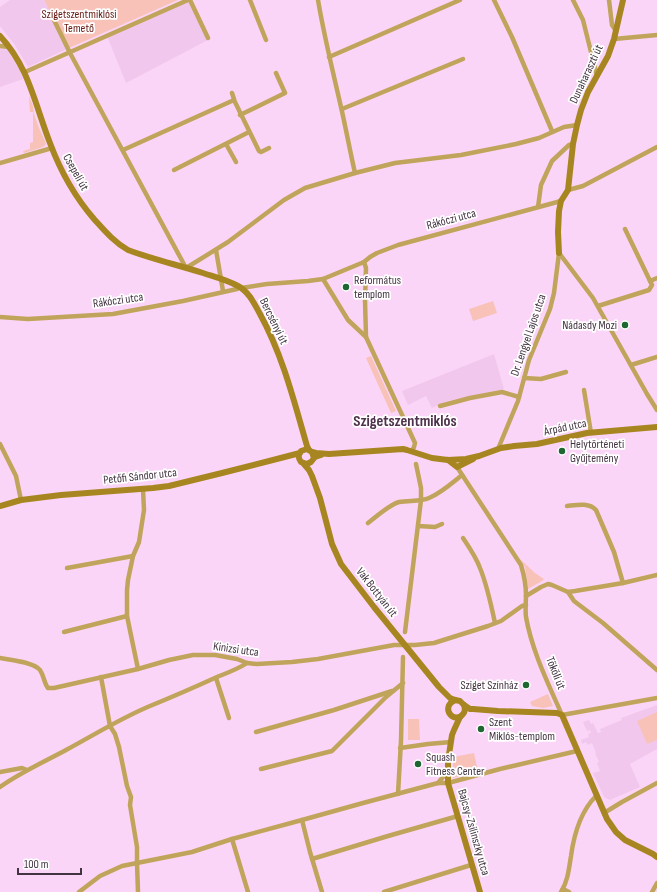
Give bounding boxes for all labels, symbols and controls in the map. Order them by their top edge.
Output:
park label: Szigetszentmiklósi Temető [41,7,117,36]
street label: Dunaharaszti út [566,42,607,106]
street label: Csepeli út [59,151,92,194]
street label: Rákóczi utca [425,206,478,233]
place label: Református templom [354,273,401,302]
marker: Református templom [341,282,351,292]
street label: Rákóczi utca [92,290,144,311]
street label: Dr. Lengyel Lajos utca [507,292,550,378]
street label: Bercsényi út [256,296,291,347]
place label: Nádasdy Mozi [562,318,617,333]
marker: Nádasdy Mozi [620,320,630,330]
district label: Szigetszentmiklós [353,412,457,431]
street label: Árpád utca [541,416,588,440]
place label: Helytörténeti Gyűjtemény [570,437,624,466]
marker: Helytörténeti Gyűjtemény [557,446,567,456]
street label: Petőfi Sándor utca [103,465,178,488]
street label: Vak Bottyán út [353,565,401,620]
street label: Kinizsi utca [212,639,260,660]
street label: Tököli út [542,655,569,692]
place label: Sziget Színház [460,678,519,693]
marker: Sziget Színház [521,680,531,690]
place label: Szent Miklós-templom [489,715,555,744]
marker: Szent Miklós-templom [476,724,486,734]
place label: Squash Fitness Center [426,750,485,779]
marker: Squash Fitness Center [413,759,423,769]
street label: Bajcsy-Zsilinszky utca [454,787,493,877]
scale bar [18,850,81,876]
text: 100 m [24,857,49,872]

